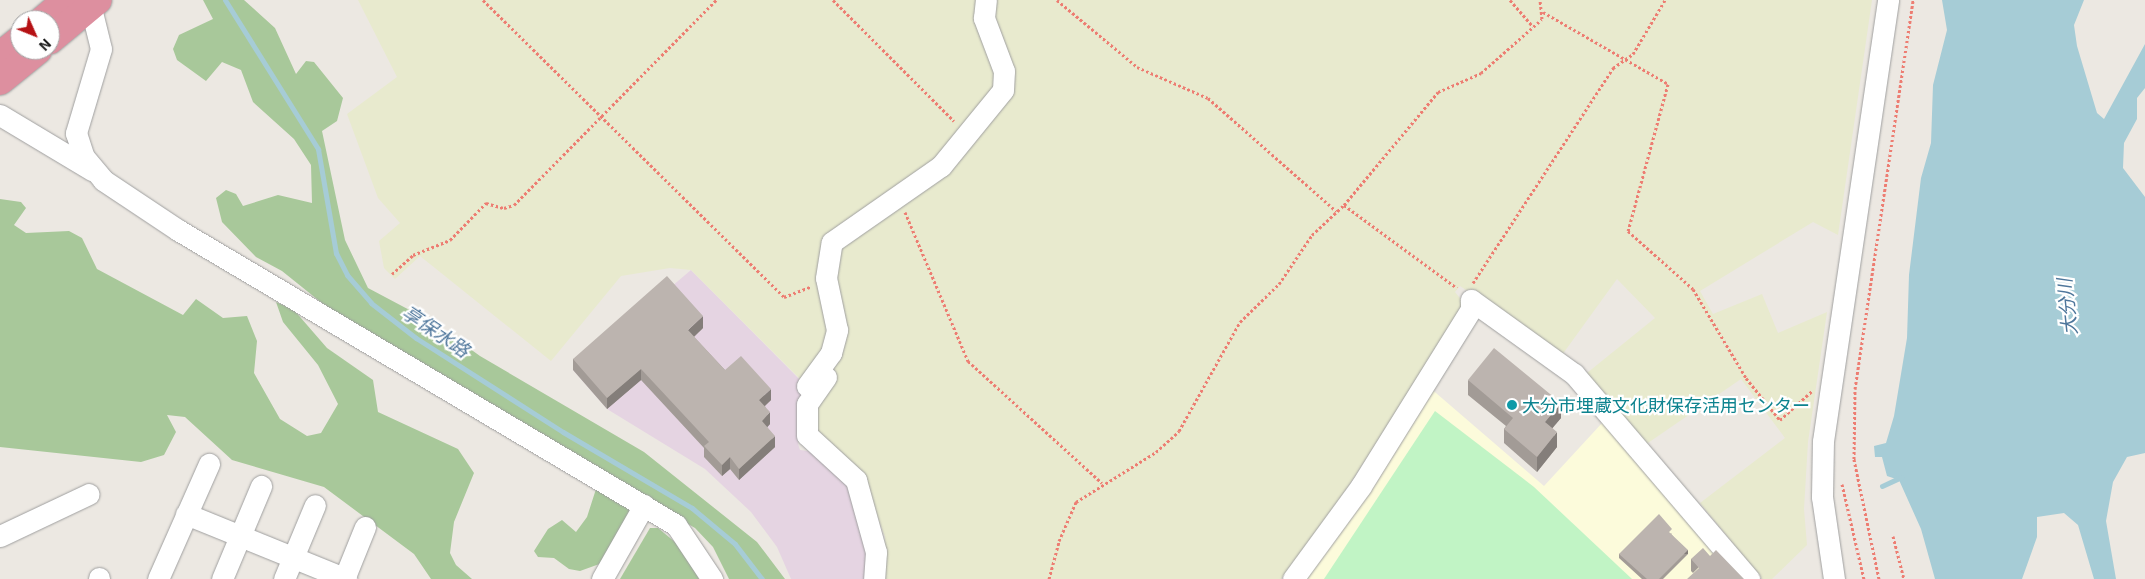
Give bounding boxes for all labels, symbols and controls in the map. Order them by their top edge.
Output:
north arrow [10,10,60,60]
text: N [36,36,55,55]
water label: 大分川 [2053,277,2081,337]
water label: 享保水路 [398,300,474,362]
place label: 大分市埋蔵文化財保存活用センター [1522,394,1810,416]
marker: 大分市埋蔵文化財保存活用センター [1506,399,1518,411]

